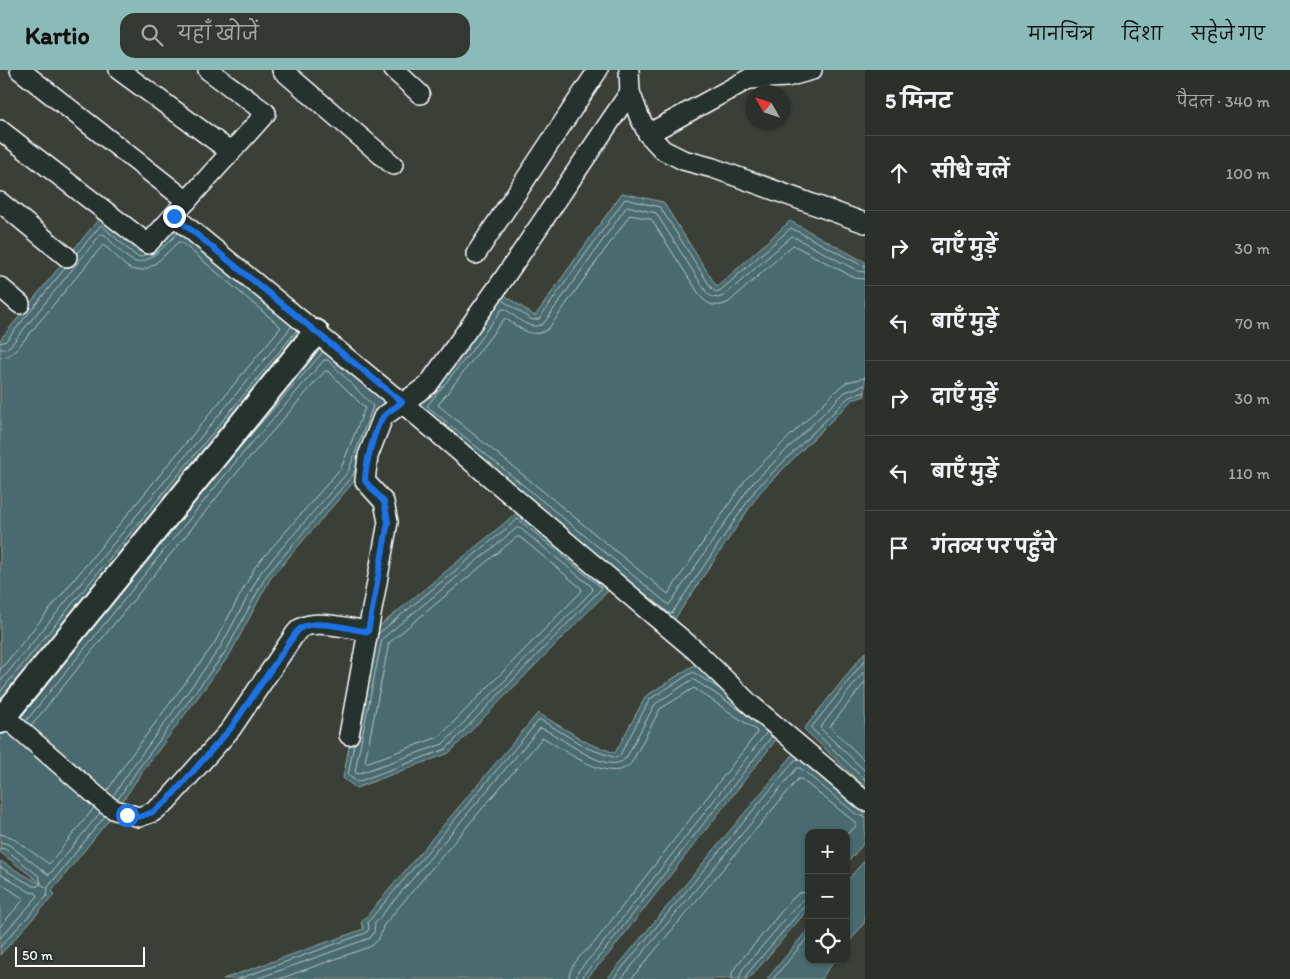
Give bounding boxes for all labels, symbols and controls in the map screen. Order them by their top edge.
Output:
search box [120,13,470,58]
text: Kartio [25,21,90,50]
icon: search [138,21,166,49]
text: यहाँ खोजें [178,22,259,45]
text: मानचित्र [1028,23,1094,45]
text: दिशा [1122,23,1163,45]
text: सहेजे गए [1191,23,1265,45]
north arrow [745,85,790,130]
text: 5 मिनट [885,88,952,113]
text: पैदल · 340 m [1177,92,1270,111]
icon: ahead [885,159,913,187]
text: सीधे चलें [932,160,1009,183]
text: 100 m [1226,164,1270,183]
route end [163,205,186,228]
icon: right [885,234,913,262]
text: दाएँ मुड़ें [932,235,998,258]
text: 30 m [1234,239,1270,258]
icon: left [885,309,913,337]
text: बाएँ मुड़ें [932,310,998,333]
text: 70 m [1235,314,1270,333]
icon: right [885,384,913,412]
text: दाएँ मुड़ें [932,385,998,408]
text: 30 m [1234,389,1270,408]
icon: left [885,459,913,487]
text: बाएँ मुड़ें [932,460,998,483]
text: 110 m [1228,464,1270,483]
icon: arrive [885,534,913,562]
text: गंतव्य पर पहुँचे [932,535,1056,558]
route start [116,804,139,827]
map controls [805,829,850,964]
button: + [805,829,850,874]
button: − [805,874,850,919]
button: locate [805,919,850,964]
scale bar [15,944,145,967]
text: 50 m [22,947,53,964]

